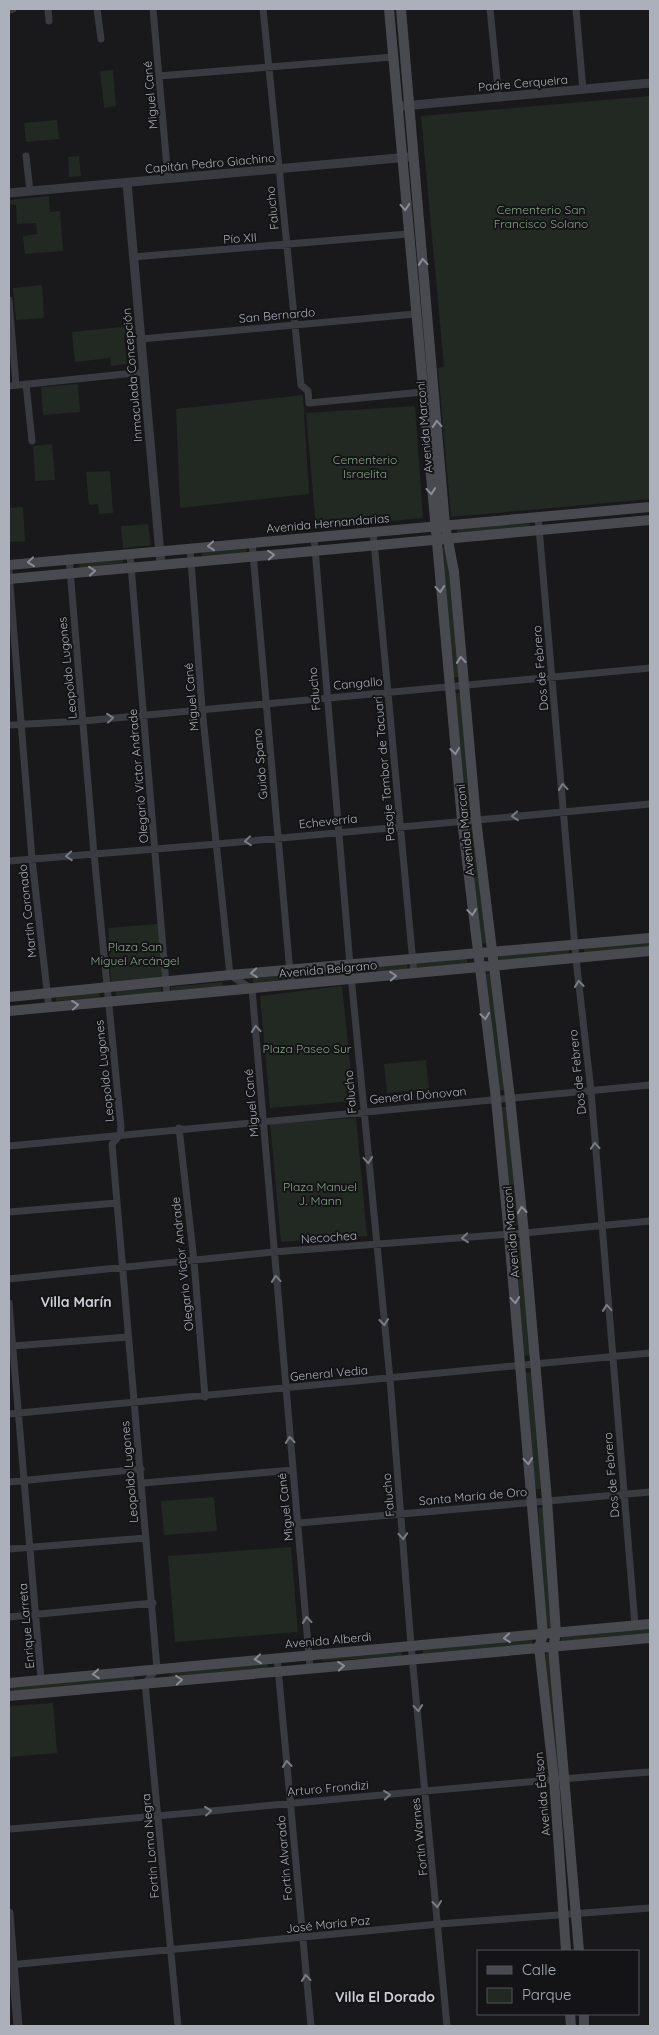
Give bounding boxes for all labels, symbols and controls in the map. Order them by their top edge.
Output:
street label: Miguel Cané [140,60,160,130]
street label: Padre Cerqueira [477,72,569,94]
street label: Capitán Pedro Giachino [144,150,276,176]
street label: Falucho [262,186,282,230]
park label: Cementerio San Francisco Solano [494,202,588,231]
one-way arrow [400,203,411,211]
street label: Pío XII [223,229,257,247]
one-way arrow [418,258,429,266]
street label: San Bernardo [238,304,316,326]
street label: Inmaculada Concepción [119,307,145,443]
street label: Avenida Marconi [413,380,435,474]
one-way arrow [431,420,442,428]
park label: Cementerio Israelita [333,452,397,481]
one-way arrow [425,487,436,495]
street label: Avenida Hernandarias [266,510,391,536]
one-way arrow [206,540,214,551]
one-way arrow [268,550,276,561]
one-way arrow [27,556,35,567]
one-way arrow [88,566,96,577]
one-way arrow [434,585,445,593]
street label: Leopoldo Lugones [54,616,80,720]
street label: Dos de Febrero [529,625,551,711]
one-way arrow [456,656,467,664]
street label: Miguel Cané [181,662,201,732]
street label: Falucho [305,667,323,711]
street label: Cangallo [333,673,383,693]
street label: Pasaje Tambor de Tacuarí [370,695,398,842]
street label: Olegario Víctor Andrade [125,708,151,844]
one-way arrow [106,713,114,724]
street label: Guido Spano [249,728,271,800]
one-way arrow [449,747,460,755]
street label: Avenida Marconi [453,783,477,877]
one-way arrow [557,783,568,791]
street label: Echeverría [298,810,358,832]
one-way arrow [510,810,518,821]
one-way arrow [244,835,252,846]
one-way arrow [65,851,73,862]
street label: Martín Coronado [15,863,39,959]
one-way arrow [466,908,477,916]
park label: Plaza San Miguel Arcángel [91,939,179,968]
street label: Avenida Belgrano [278,957,378,981]
one-way arrow [250,967,258,978]
one-way arrow [390,970,398,981]
one-way arrow [574,980,585,988]
one-way arrow [71,1000,79,1011]
one-way arrow [480,1012,490,1020]
street label: Leopoldo Lugones [91,1019,117,1123]
one-way arrow [251,1025,262,1033]
street label: Dos de Febrero [565,1029,589,1115]
park label: Plaza Paseo Sur [263,1041,352,1056]
street label: Miguel Cané [241,1068,261,1138]
street label: Falucho [341,1070,359,1114]
street label: General Dónovan [369,1083,467,1107]
one-way arrow [589,1141,600,1149]
one-way arrow [362,1156,373,1164]
park label: Plaza Manuel J. Mann [283,1179,357,1208]
street label: Avenida Marconi [500,1185,522,1279]
street label: Olegario Víctor Andrade [167,1196,196,1332]
one-way arrow [516,1206,527,1214]
street label: Necochea [300,1228,358,1246]
one-way arrow [461,1232,469,1243]
one-way arrow [271,1274,282,1282]
district label: Villa Marín [40,1293,112,1311]
one-way arrow [509,1296,520,1304]
one-way arrow [602,1303,613,1311]
one-way arrow [378,1318,389,1326]
street label: General Vedia [289,1362,369,1384]
street label: Leopoldo Lugones [117,1420,141,1524]
street label: Dos de Febrero [600,1432,622,1518]
one-way arrow [285,1436,296,1444]
one-way arrow [522,1458,533,1466]
street label: Miguel Cané [274,1472,296,1542]
street label: Falucho [379,1473,397,1517]
street label: Santa María de Oro [418,1484,528,1508]
one-way arrow [397,1532,408,1540]
street label: Enrique Larreta [15,1583,37,1669]
one-way arrow [301,1615,312,1623]
street label: Avenida Alberdi [284,1629,372,1651]
one-way arrow [503,1632,511,1643]
one-way arrow [254,1653,262,1664]
one-way arrow [337,1660,345,1671]
one-way arrow [92,1668,100,1679]
one-way arrow [176,1675,184,1686]
one-way arrow [412,1704,423,1712]
street label: Avenida Édison [531,1751,553,1837]
one-way arrow [282,1759,293,1767]
street label: Arturo Frondizi [287,1777,369,1799]
one-way arrow [384,1789,392,1800]
street label: Fortín Loma Negra [138,1793,162,1899]
street label: Fortín Warnes [407,1797,431,1877]
one-way arrow [204,1806,212,1817]
street label: Fortín Alvarado [273,1815,295,1901]
one-way arrow [431,1900,442,1908]
street label: José María Paz [285,1912,371,1936]
legend [477,1950,639,2015]
text: Calle [522,1960,556,1979]
one-way arrow [301,1973,312,1981]
text: Parque [522,1985,572,2004]
district label: Villa El Dorado [335,1988,435,2006]

